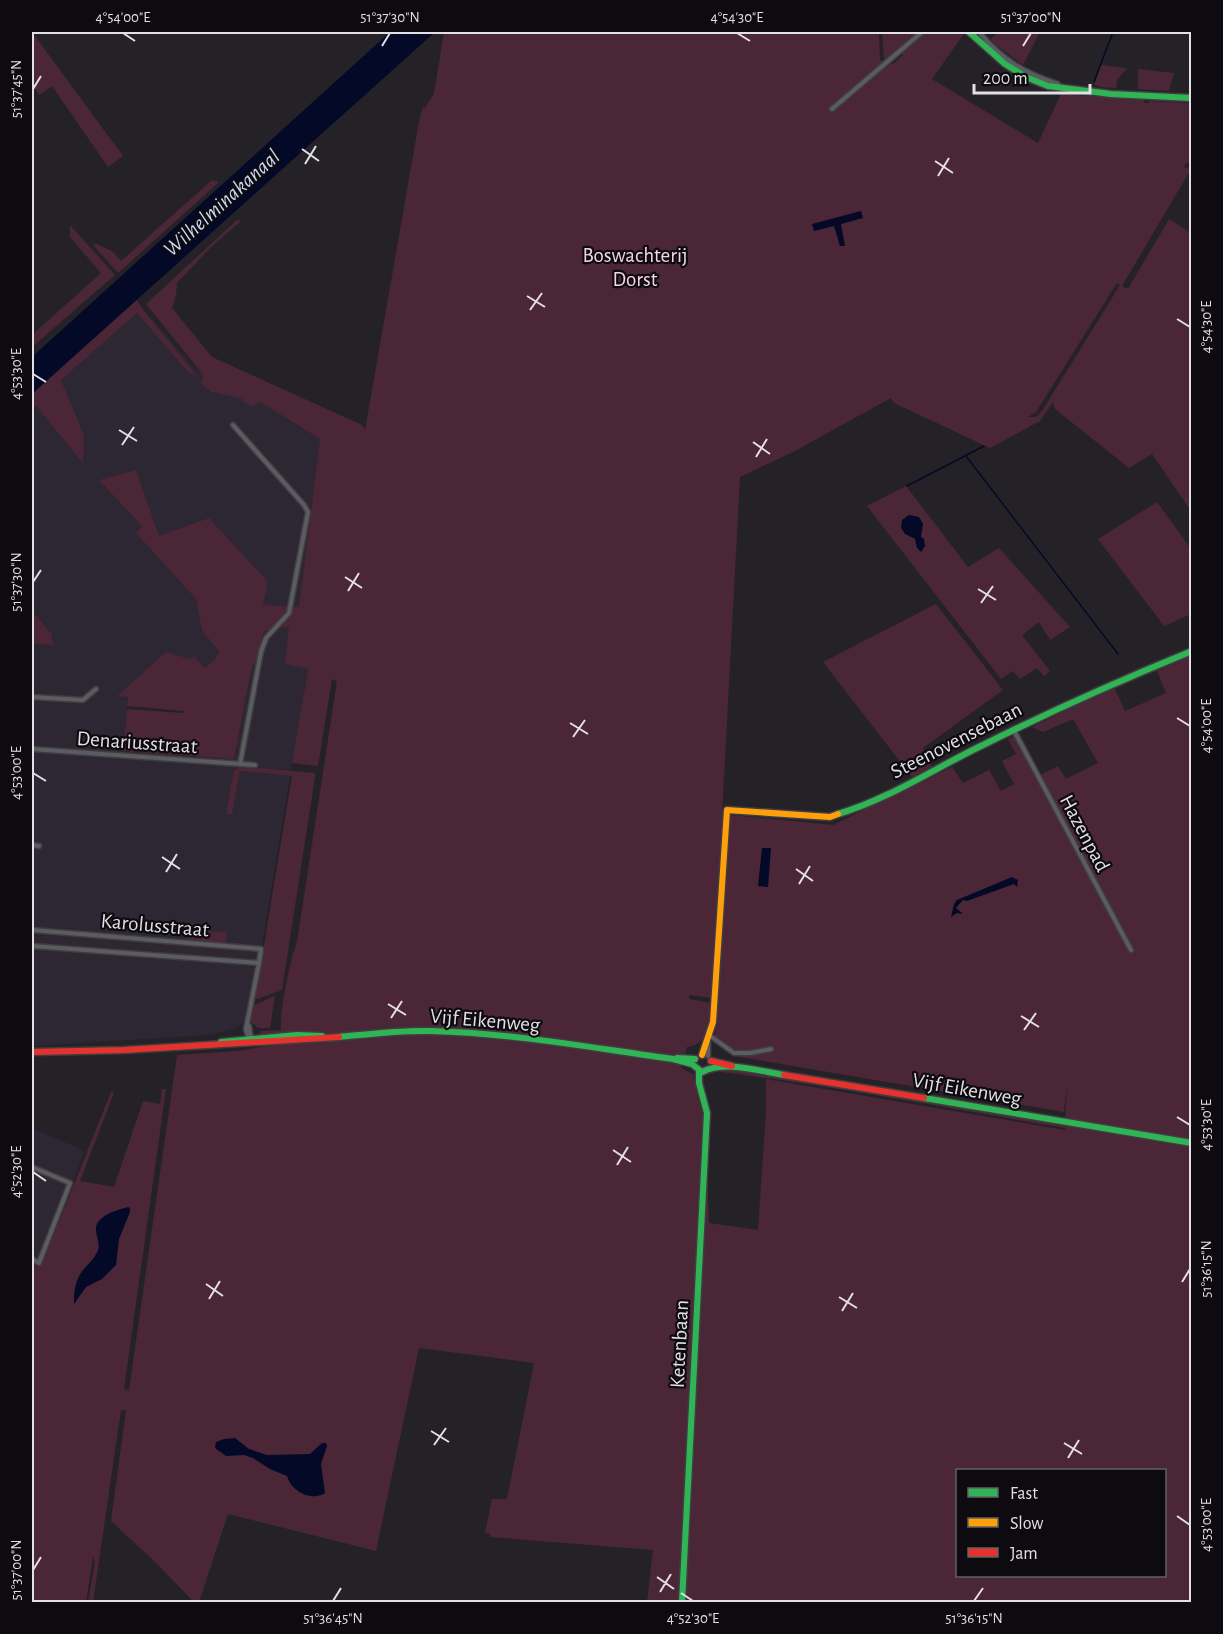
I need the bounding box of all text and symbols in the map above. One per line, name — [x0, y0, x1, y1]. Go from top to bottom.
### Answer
text: 4°54'00"E — [96, 10, 150, 25]
text: 51°37'30"N — [360, 10, 420, 25]
text: 4°54'30"E — [710, 10, 764, 25]
text: 51°37'00"N — [1000, 10, 1062, 25]
scale bar — [974, 57, 1090, 95]
text: 51°37'45"N — [9, 60, 24, 118]
text: 200 m — [983, 70, 1028, 88]
water label: Wilhelminakanaal — [159, 145, 284, 260]
park label: Boswachterij Dorst — [582, 245, 688, 290]
text: 4°54'30"E — [1199, 300, 1214, 354]
text: 4°53'30"E — [9, 348, 24, 400]
text: 51°37'30"N — [9, 552, 24, 612]
street label: Steenovensebaan — [887, 698, 1025, 782]
text: 4°54'00"E — [1199, 699, 1214, 753]
street label: Denariusstraat — [76, 728, 198, 757]
text: 4°53'00"E — [9, 746, 24, 800]
street label: Hazenpad — [1056, 791, 1114, 875]
street label: Karolusstraat — [100, 910, 210, 941]
street label: Vijf Eikenweg — [429, 1005, 542, 1036]
street label: Vijf Eikenweg — [911, 1070, 1024, 1110]
text: 4°53'30"E — [1199, 1099, 1214, 1151]
text: 4°52'30"E — [9, 1146, 24, 1198]
text: 51°36'15"N — [1199, 1240, 1214, 1298]
street label: Ketenbaan — [667, 1299, 692, 1389]
legend — [956, 1469, 1166, 1577]
text: Fast — [1010, 1485, 1038, 1503]
text: 4°53'00"E — [1199, 1498, 1214, 1552]
text: Slow — [1010, 1515, 1043, 1533]
text: 51°37'00"N — [9, 1539, 24, 1601]
text: Jam — [1010, 1545, 1038, 1563]
text: 51°36'45"N — [303, 1611, 363, 1626]
text: 4°52'30"E — [667, 1611, 719, 1626]
text: 51°36'15"N — [945, 1611, 1003, 1626]

